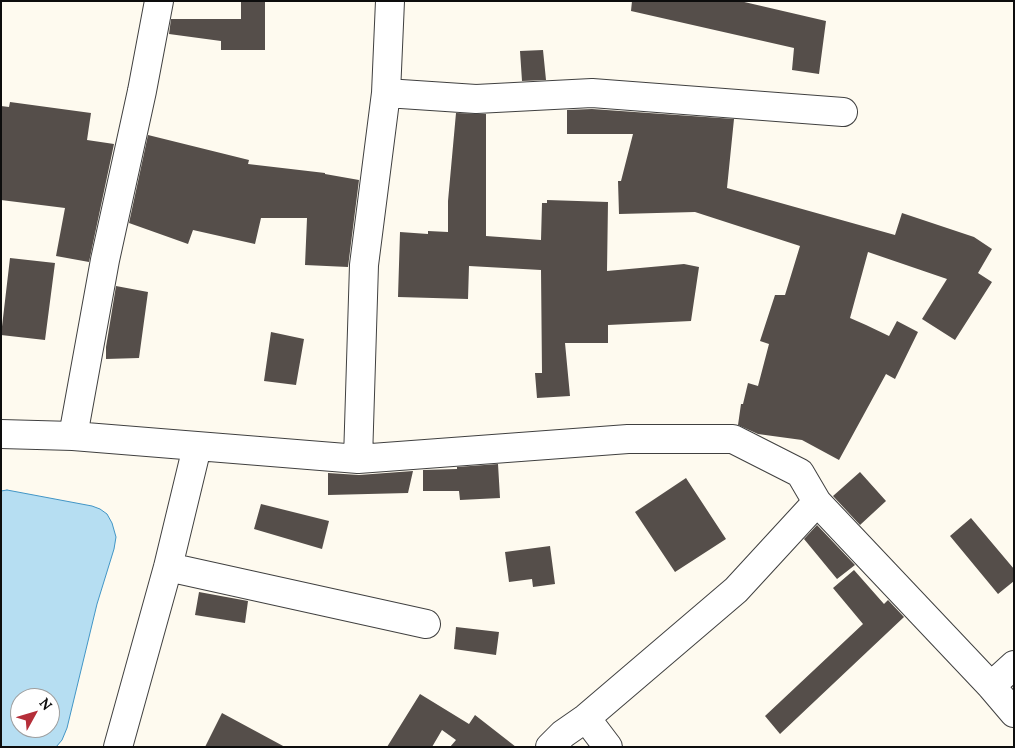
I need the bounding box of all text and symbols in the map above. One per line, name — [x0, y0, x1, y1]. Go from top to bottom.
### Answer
north arrow — [10, 688, 60, 738]
text: N — [35, 694, 56, 714]

